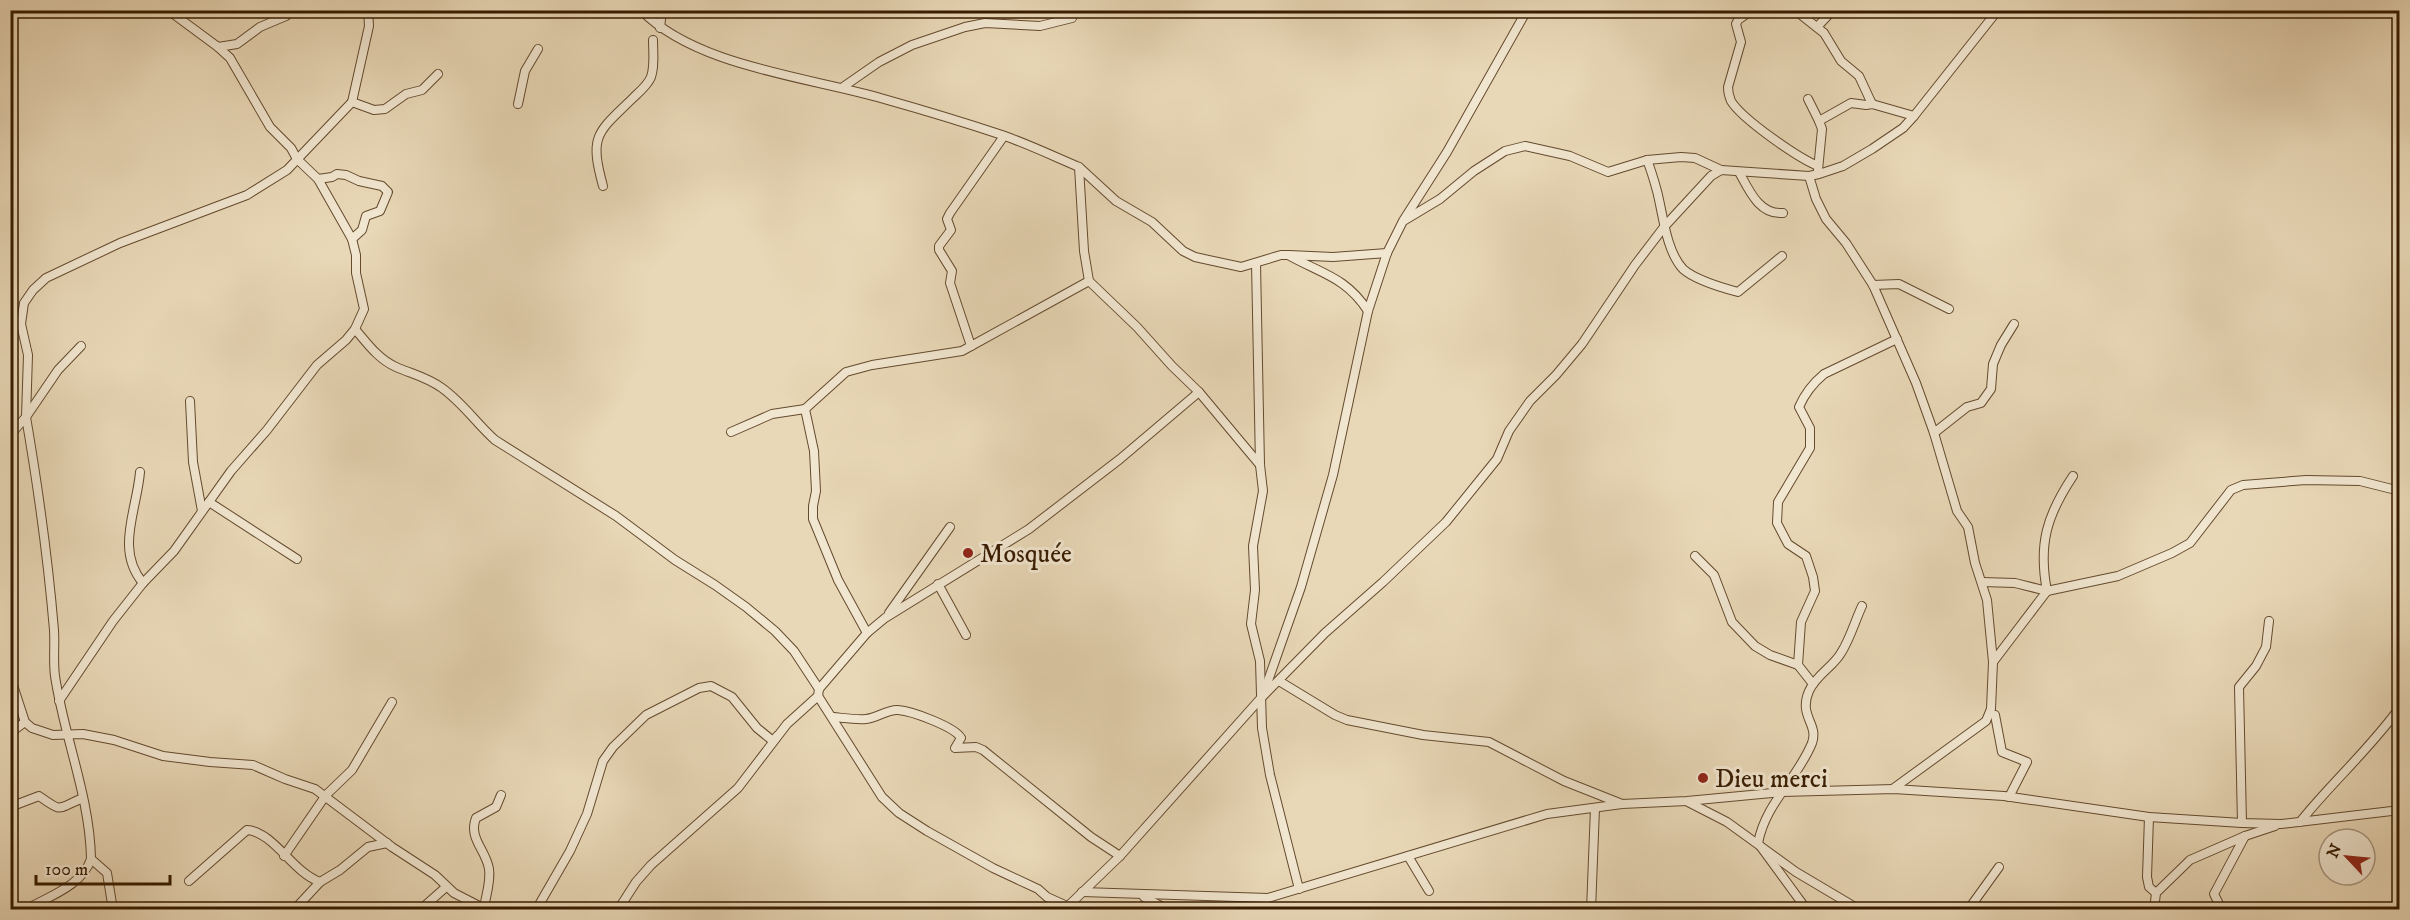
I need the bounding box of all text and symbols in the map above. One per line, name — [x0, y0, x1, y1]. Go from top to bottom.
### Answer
place label: Mosquée — [980, 538, 1072, 571]
marker: Mosquée — [961, 546, 975, 560]
place label: Dieu merci — [1715, 763, 1828, 796]
marker: Dieu merci — [1696, 771, 1710, 785]
north arrow — [2317, 827, 2377, 887]
text: N — [2323, 841, 2346, 861]
scale bar — [36, 848, 170, 886]
text: 100 m — [45, 859, 88, 881]

